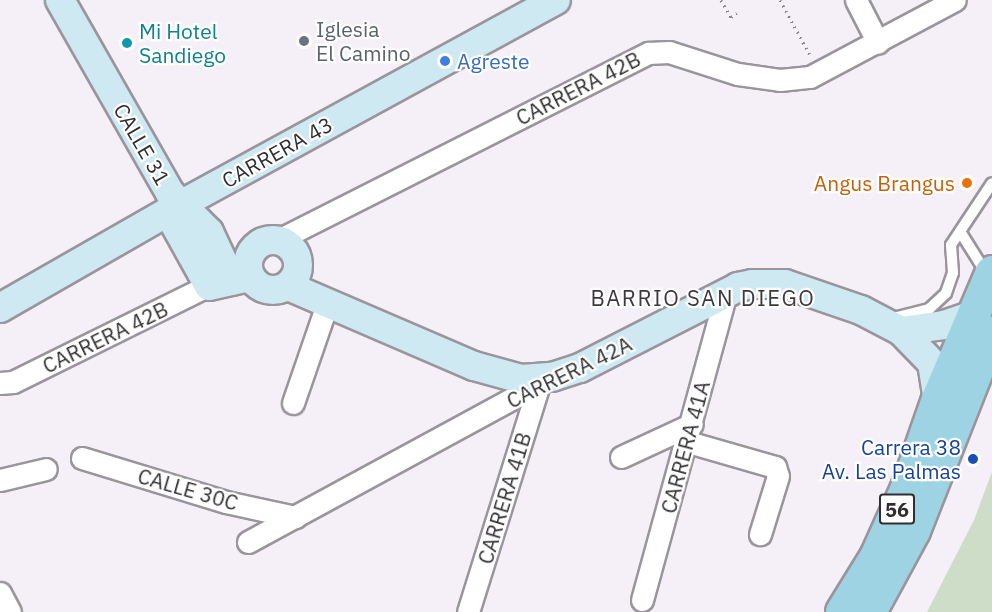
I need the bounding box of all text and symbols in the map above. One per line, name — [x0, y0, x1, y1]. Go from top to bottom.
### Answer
place label: Iglesia El Camino — [316, 16, 410, 66]
place label: Mi Hotel Sandiego — [139, 18, 226, 68]
marker: Iglesia El Camino — [297, 34, 311, 48]
marker: Mi Hotel Sandiego — [120, 36, 134, 50]
street label: CARRERA 42B — [512, 46, 644, 130]
place label: Agreste — [457, 48, 530, 74]
marker: Agreste — [438, 54, 452, 68]
street label: CALLE 31 — [109, 99, 175, 189]
street label: CARRERA 43 — [217, 111, 337, 193]
place label: Angus Brangus — [814, 170, 955, 196]
marker: Angus Brangus — [960, 176, 974, 190]
district label: BARRIO SAN DIEGO — [591, 285, 815, 311]
street label: CARRERA 42B — [38, 296, 172, 378]
street label: CARRERA 42A — [502, 331, 636, 413]
street label: CARRERA 41A — [655, 378, 715, 516]
street label: CARRERA 41B — [472, 429, 536, 567]
place label: Carrera 38 Av. Las Palmas — [822, 434, 961, 484]
marker: Carrera 38 Av. Las Palmas — [966, 452, 980, 466]
street label: CALLE 30C — [135, 463, 241, 515]
road number: 56 — [879, 492, 915, 526]

